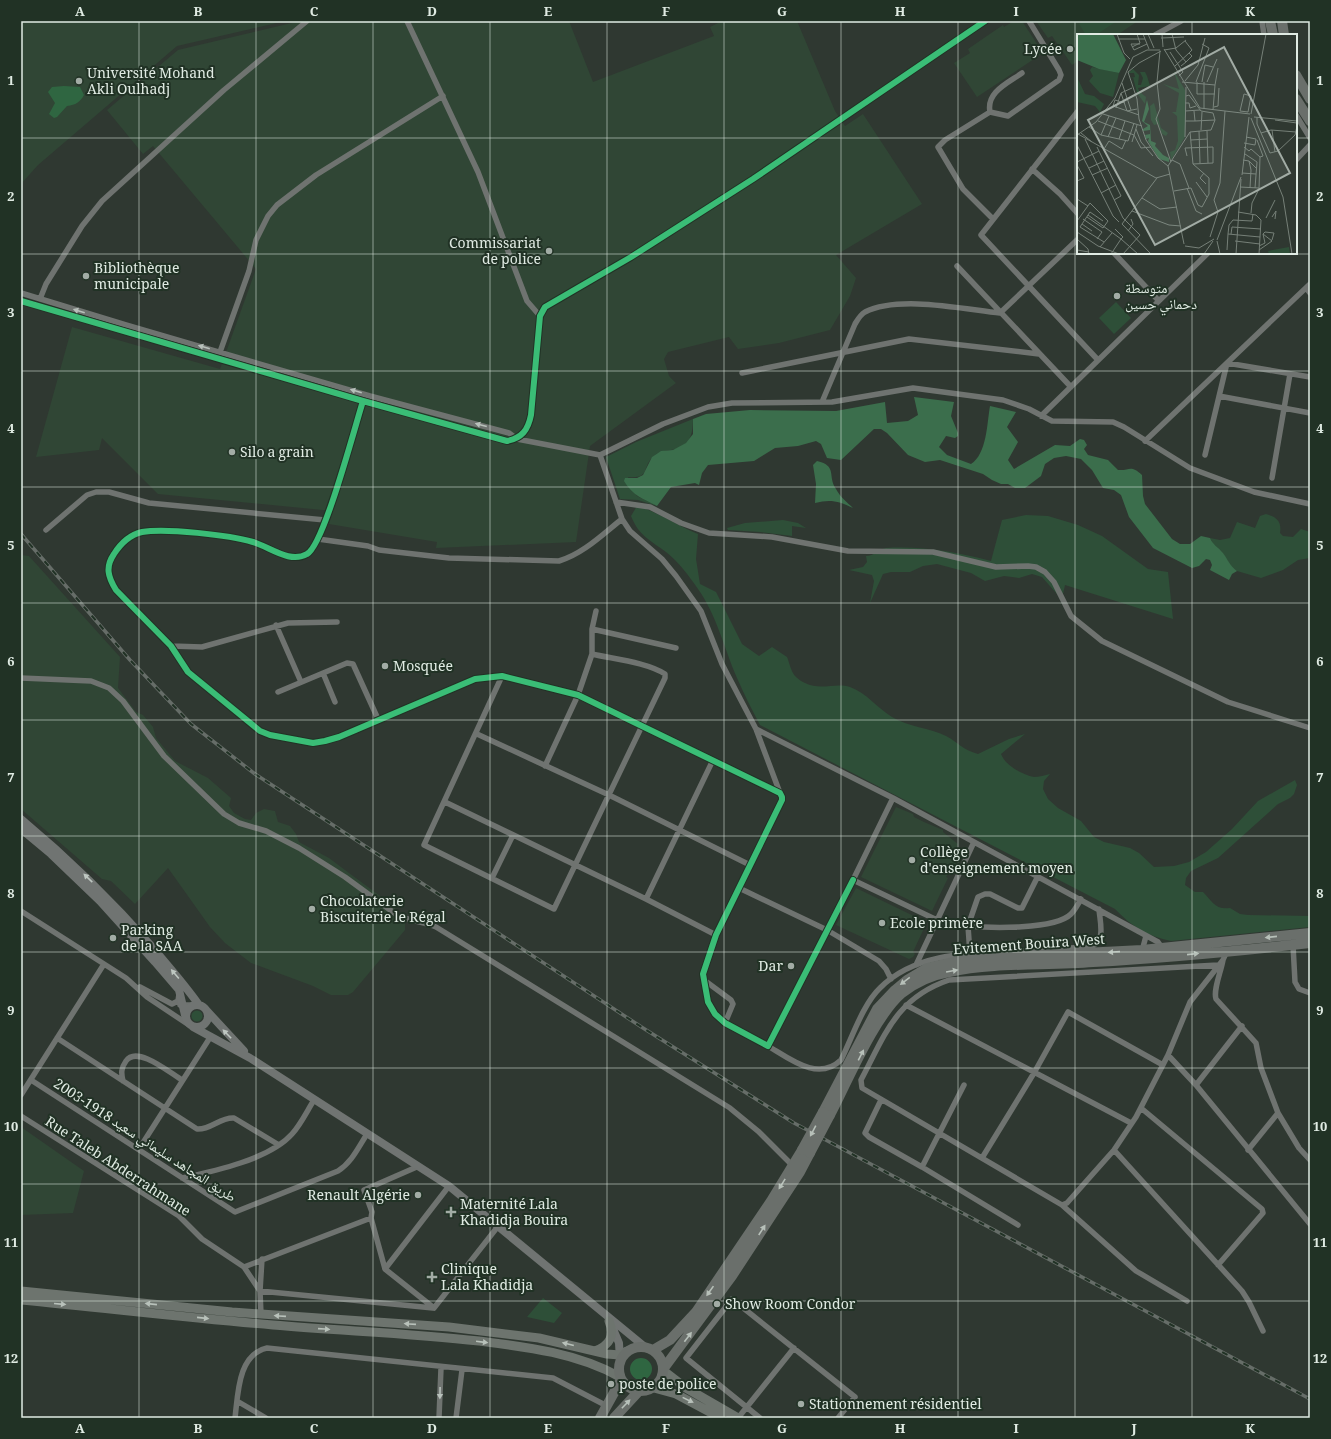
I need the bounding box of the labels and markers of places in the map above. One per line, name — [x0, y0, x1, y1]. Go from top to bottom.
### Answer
place label: Lycée — [1024, 39, 1062, 63]
marker: Lycée — [1065, 44, 1075, 54]
place label: Université Mohand Akli Oulhadj — [87, 63, 215, 103]
marker: Université Mohand Akli Oulhadj — [74, 76, 84, 86]
place label: Commissariat de police — [449, 233, 541, 273]
marker: Commissariat de police — [544, 246, 554, 256]
place label: Bibliothèque municipale — [94, 258, 179, 298]
marker: Bibliothèque municipale — [81, 271, 91, 281]
place label: متوسطة دحماني حسين — [1125, 278, 1197, 318]
marker: متوسطة دحماني حسين — [1112, 291, 1122, 301]
place label: Silo a grain — [240, 442, 314, 466]
marker: Silo a grain — [227, 447, 237, 457]
place label: Mosquée — [393, 656, 453, 680]
marker: Mosquée — [380, 661, 390, 671]
place label: Collège d'enseignement moyen — [920, 842, 1073, 882]
marker: Collège d'enseignement moyen — [907, 855, 917, 865]
place label: Chocolaterie Biscuiterie le Régal — [320, 891, 446, 931]
marker: Chocolaterie Biscuiterie le Régal — [307, 904, 317, 914]
place label: Ecole primère — [890, 913, 983, 937]
marker: Ecole primère — [877, 918, 887, 928]
place label: Parking de la SAA — [121, 920, 183, 960]
marker: Parking de la SAA — [108, 933, 118, 943]
place label: Dar — [758, 956, 783, 980]
marker: Dar — [786, 961, 796, 971]
place label: Renault Algérie — [307, 1185, 410, 1209]
marker: Renault Algérie — [413, 1190, 423, 1200]
place label: Maternité Lala Khadidja Bouira — [460, 1194, 568, 1234]
marker: Maternité Lala Khadidja Bouira — [445, 1206, 457, 1218]
place label: Clinique Lala Khadidja — [441, 1259, 533, 1299]
marker: Clinique Lala Khadidja — [426, 1271, 438, 1283]
place label: Show Room Condor — [725, 1294, 856, 1318]
marker: Show Room Condor — [712, 1299, 722, 1309]
place label: poste de police — [619, 1374, 717, 1398]
marker: poste de police — [606, 1379, 616, 1389]
place label: Stationnement résidentiel — [809, 1394, 982, 1418]
marker: Stationnement résidentiel — [796, 1399, 806, 1409]

